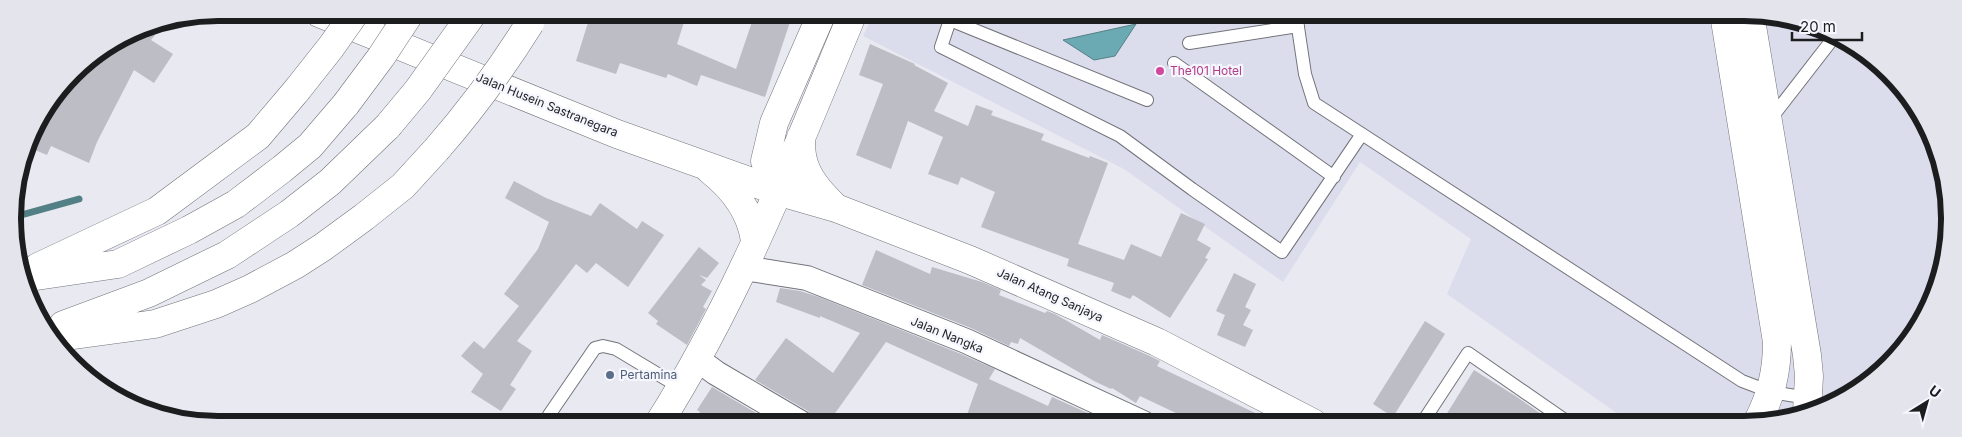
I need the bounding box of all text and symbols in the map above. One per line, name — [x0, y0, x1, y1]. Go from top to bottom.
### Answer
scale bar — [1792, 10, 1862, 42]
text: 20 m — [1800, 17, 1836, 36]
place label: The101 Hotel — [1170, 63, 1242, 78]
marker: The101 Hotel — [1154, 65, 1166, 77]
street label: Jalan Husein Sastranegara — [474, 69, 620, 140]
street label: Jalan Atang Sanjaya — [995, 264, 1106, 325]
street label: Jalan Nangka — [909, 313, 986, 356]
place label: Pertamina — [620, 367, 677, 382]
marker: Pertamina — [604, 369, 616, 381]
north arrow — [1902, 377, 1952, 427]
text: U — [1926, 381, 1944, 401]

